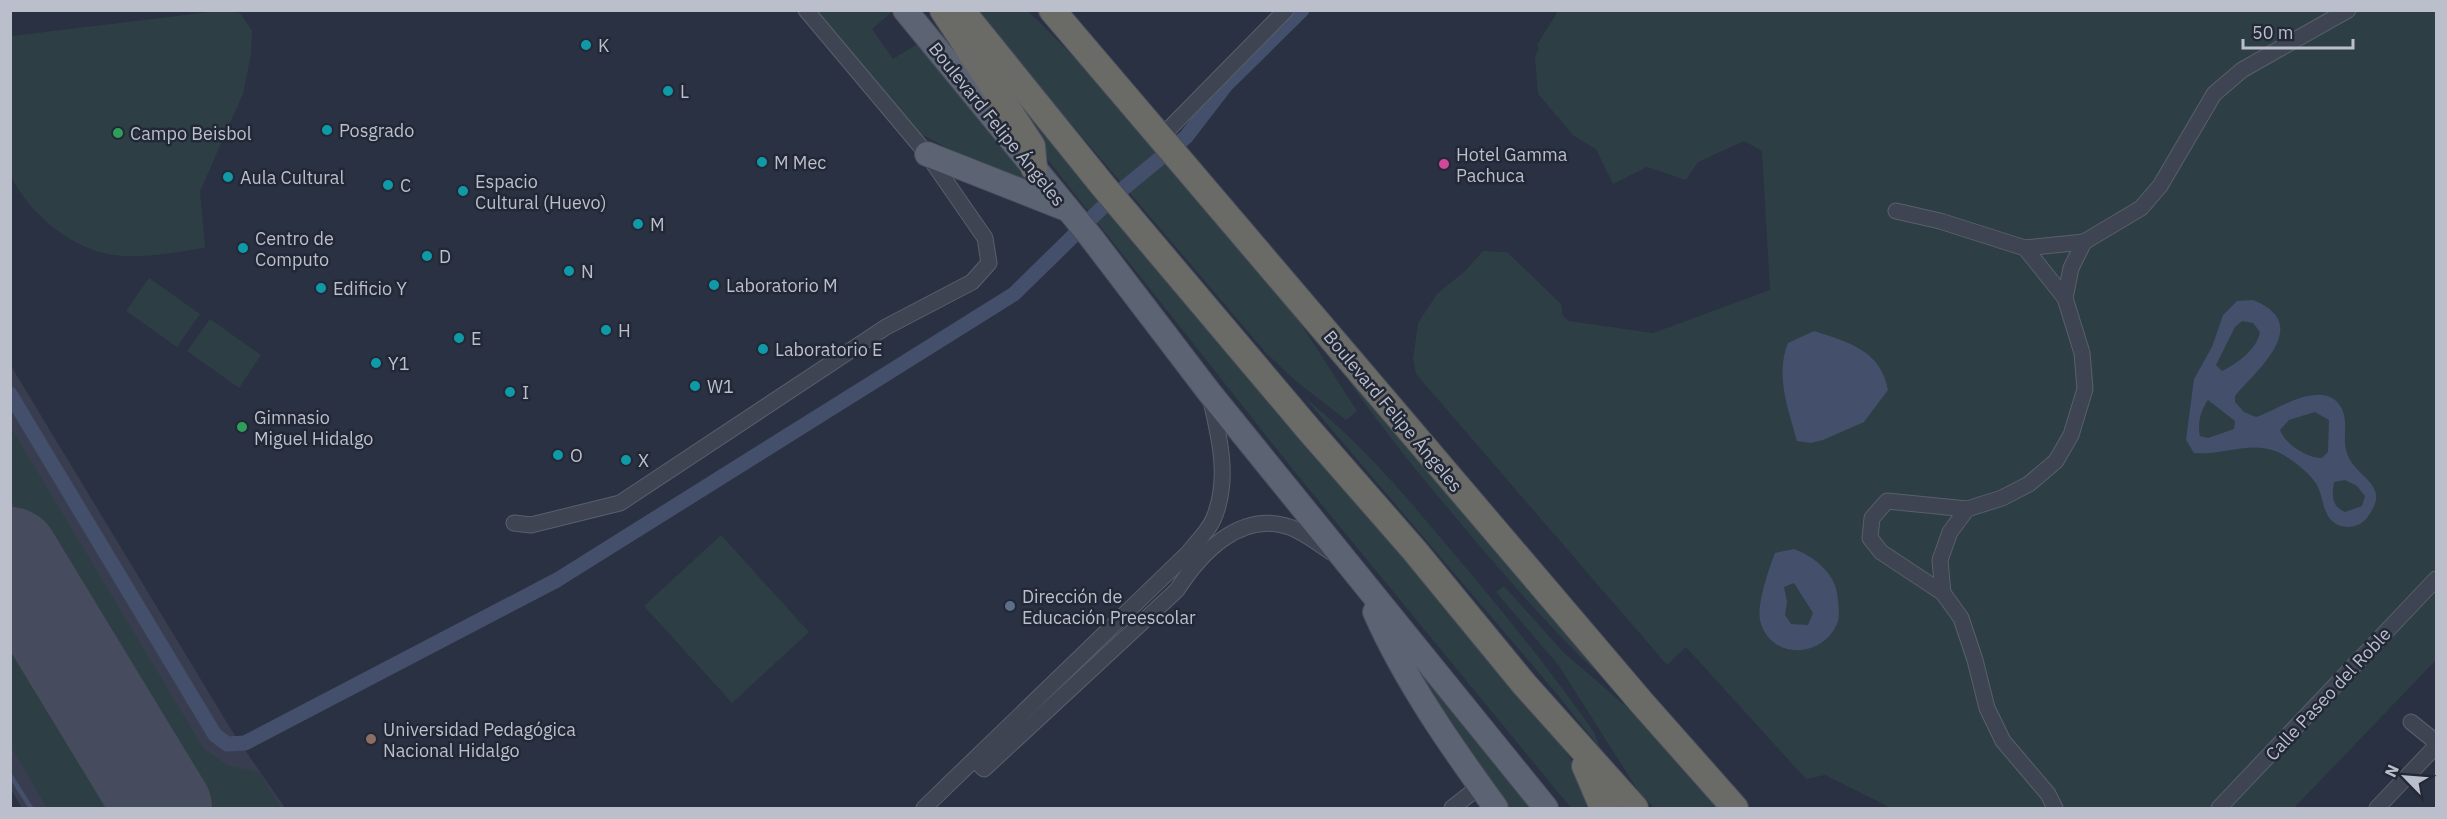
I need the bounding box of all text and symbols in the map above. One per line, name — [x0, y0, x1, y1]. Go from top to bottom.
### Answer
scale bar — [2243, 12, 2352, 50]
text: 50 m — [2252, 21, 2294, 44]
place label: K — [598, 34, 610, 57]
street label: Boulevard Felipe Ángeles — [924, 37, 1070, 211]
marker: K — [579, 38, 593, 52]
place label: L — [680, 80, 689, 103]
marker: L — [661, 84, 675, 98]
place label: Posgrado — [339, 119, 414, 142]
place label: Campo Beisbol — [130, 122, 252, 145]
marker: Posgrado — [320, 123, 334, 137]
marker: Campo Beisbol — [111, 126, 125, 140]
place label: Hotel Gamma Pachuca — [1456, 143, 1568, 187]
place label: M Mec — [774, 151, 826, 174]
marker: M Mec — [755, 155, 769, 169]
marker: Hotel Gamma Pachuca — [1437, 157, 1451, 171]
place label: Aula Cultural — [240, 166, 344, 189]
marker: Aula Cultural — [221, 170, 235, 184]
place label: Espacio Cultural (Huevo) — [475, 170, 607, 214]
place label: C — [400, 174, 411, 197]
marker: C — [381, 178, 395, 192]
marker: Espacio Cultural (Huevo) — [456, 184, 470, 198]
place label: M — [650, 213, 665, 236]
marker: M — [631, 217, 645, 231]
place label: Centro de Computo — [255, 227, 334, 271]
marker: Centro de Computo — [236, 241, 250, 255]
place label: D — [439, 245, 451, 268]
marker: D — [420, 249, 434, 263]
place label: N — [581, 260, 594, 283]
marker: N — [562, 264, 576, 278]
place label: Laboratorio M — [726, 274, 838, 297]
place label: Edificio Y — [333, 277, 407, 300]
marker: Laboratorio M — [707, 278, 721, 292]
marker: Edificio Y — [314, 281, 328, 295]
place label: H — [618, 319, 631, 342]
marker: H — [599, 323, 613, 337]
street label: Boulevard Felipe Ángeles — [1319, 325, 1467, 497]
place label: E — [471, 327, 482, 350]
marker: E — [452, 331, 466, 345]
place label: Laboratorio E — [775, 338, 883, 361]
marker: Laboratorio E — [756, 342, 770, 356]
place label: Y1 — [388, 352, 409, 375]
marker: Y1 — [369, 356, 383, 370]
place label: W1 — [707, 375, 734, 398]
marker: W1 — [688, 379, 702, 393]
place label: I — [522, 381, 529, 404]
marker: I — [503, 385, 517, 399]
place label: Gimnasio Miguel Hidalgo — [254, 406, 373, 450]
marker: Gimnasio Miguel Hidalgo — [235, 420, 249, 434]
place label: O — [570, 444, 583, 467]
marker: O — [551, 448, 565, 462]
place label: X — [638, 449, 649, 472]
marker: X — [619, 453, 633, 467]
place label: Dirección de Educación Preescolar — [1022, 585, 1196, 629]
marker: Dirección de Educación Preescolar — [1003, 599, 1017, 613]
street label: Calle Paseo del Roble — [2260, 622, 2396, 765]
place label: Universidad Pedagógica Nacional Hidalgo — [383, 718, 576, 762]
marker: Universidad Pedagógica Nacional Hidalgo — [364, 732, 378, 746]
north arrow — [2375, 747, 2435, 807]
text: N — [2380, 761, 2403, 780]

